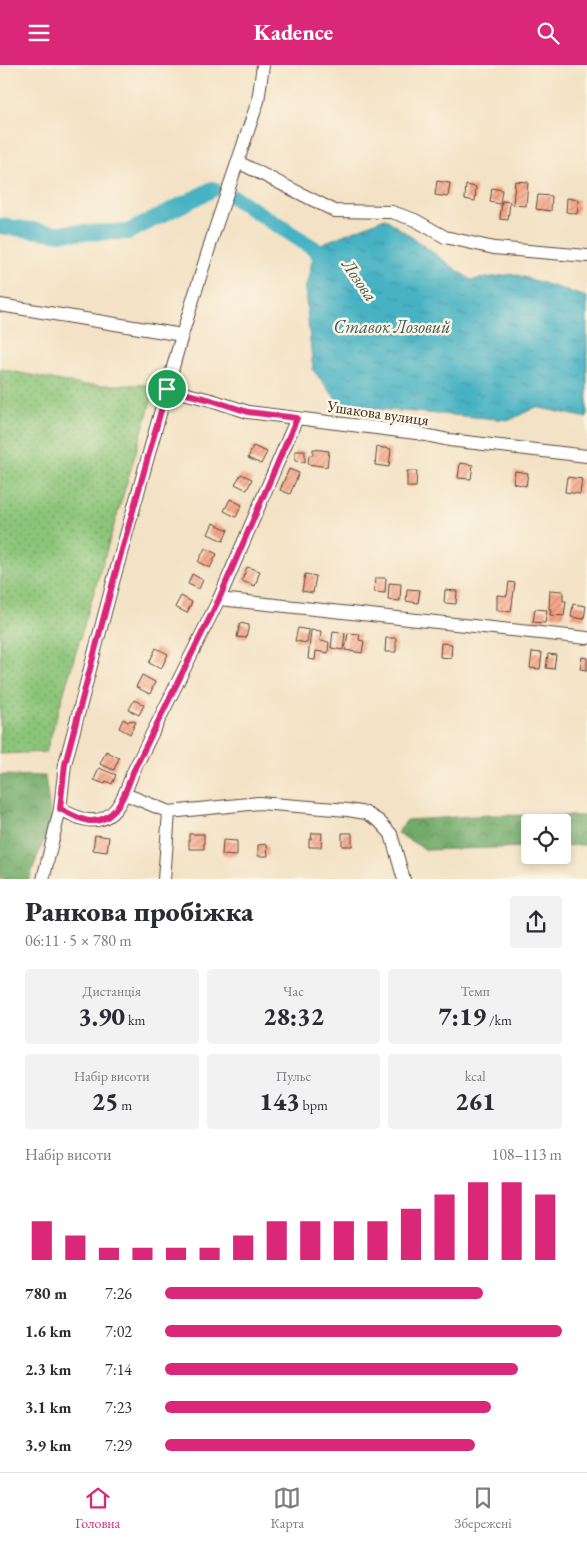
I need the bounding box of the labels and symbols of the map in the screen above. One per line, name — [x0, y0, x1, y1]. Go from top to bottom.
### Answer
water label: Лозова — [337, 253, 383, 306]
water label: Ставок Лозовий — [334, 315, 450, 338]
pin — [146, 368, 188, 410]
street label: Ушакова вулиця — [325, 395, 430, 431]

